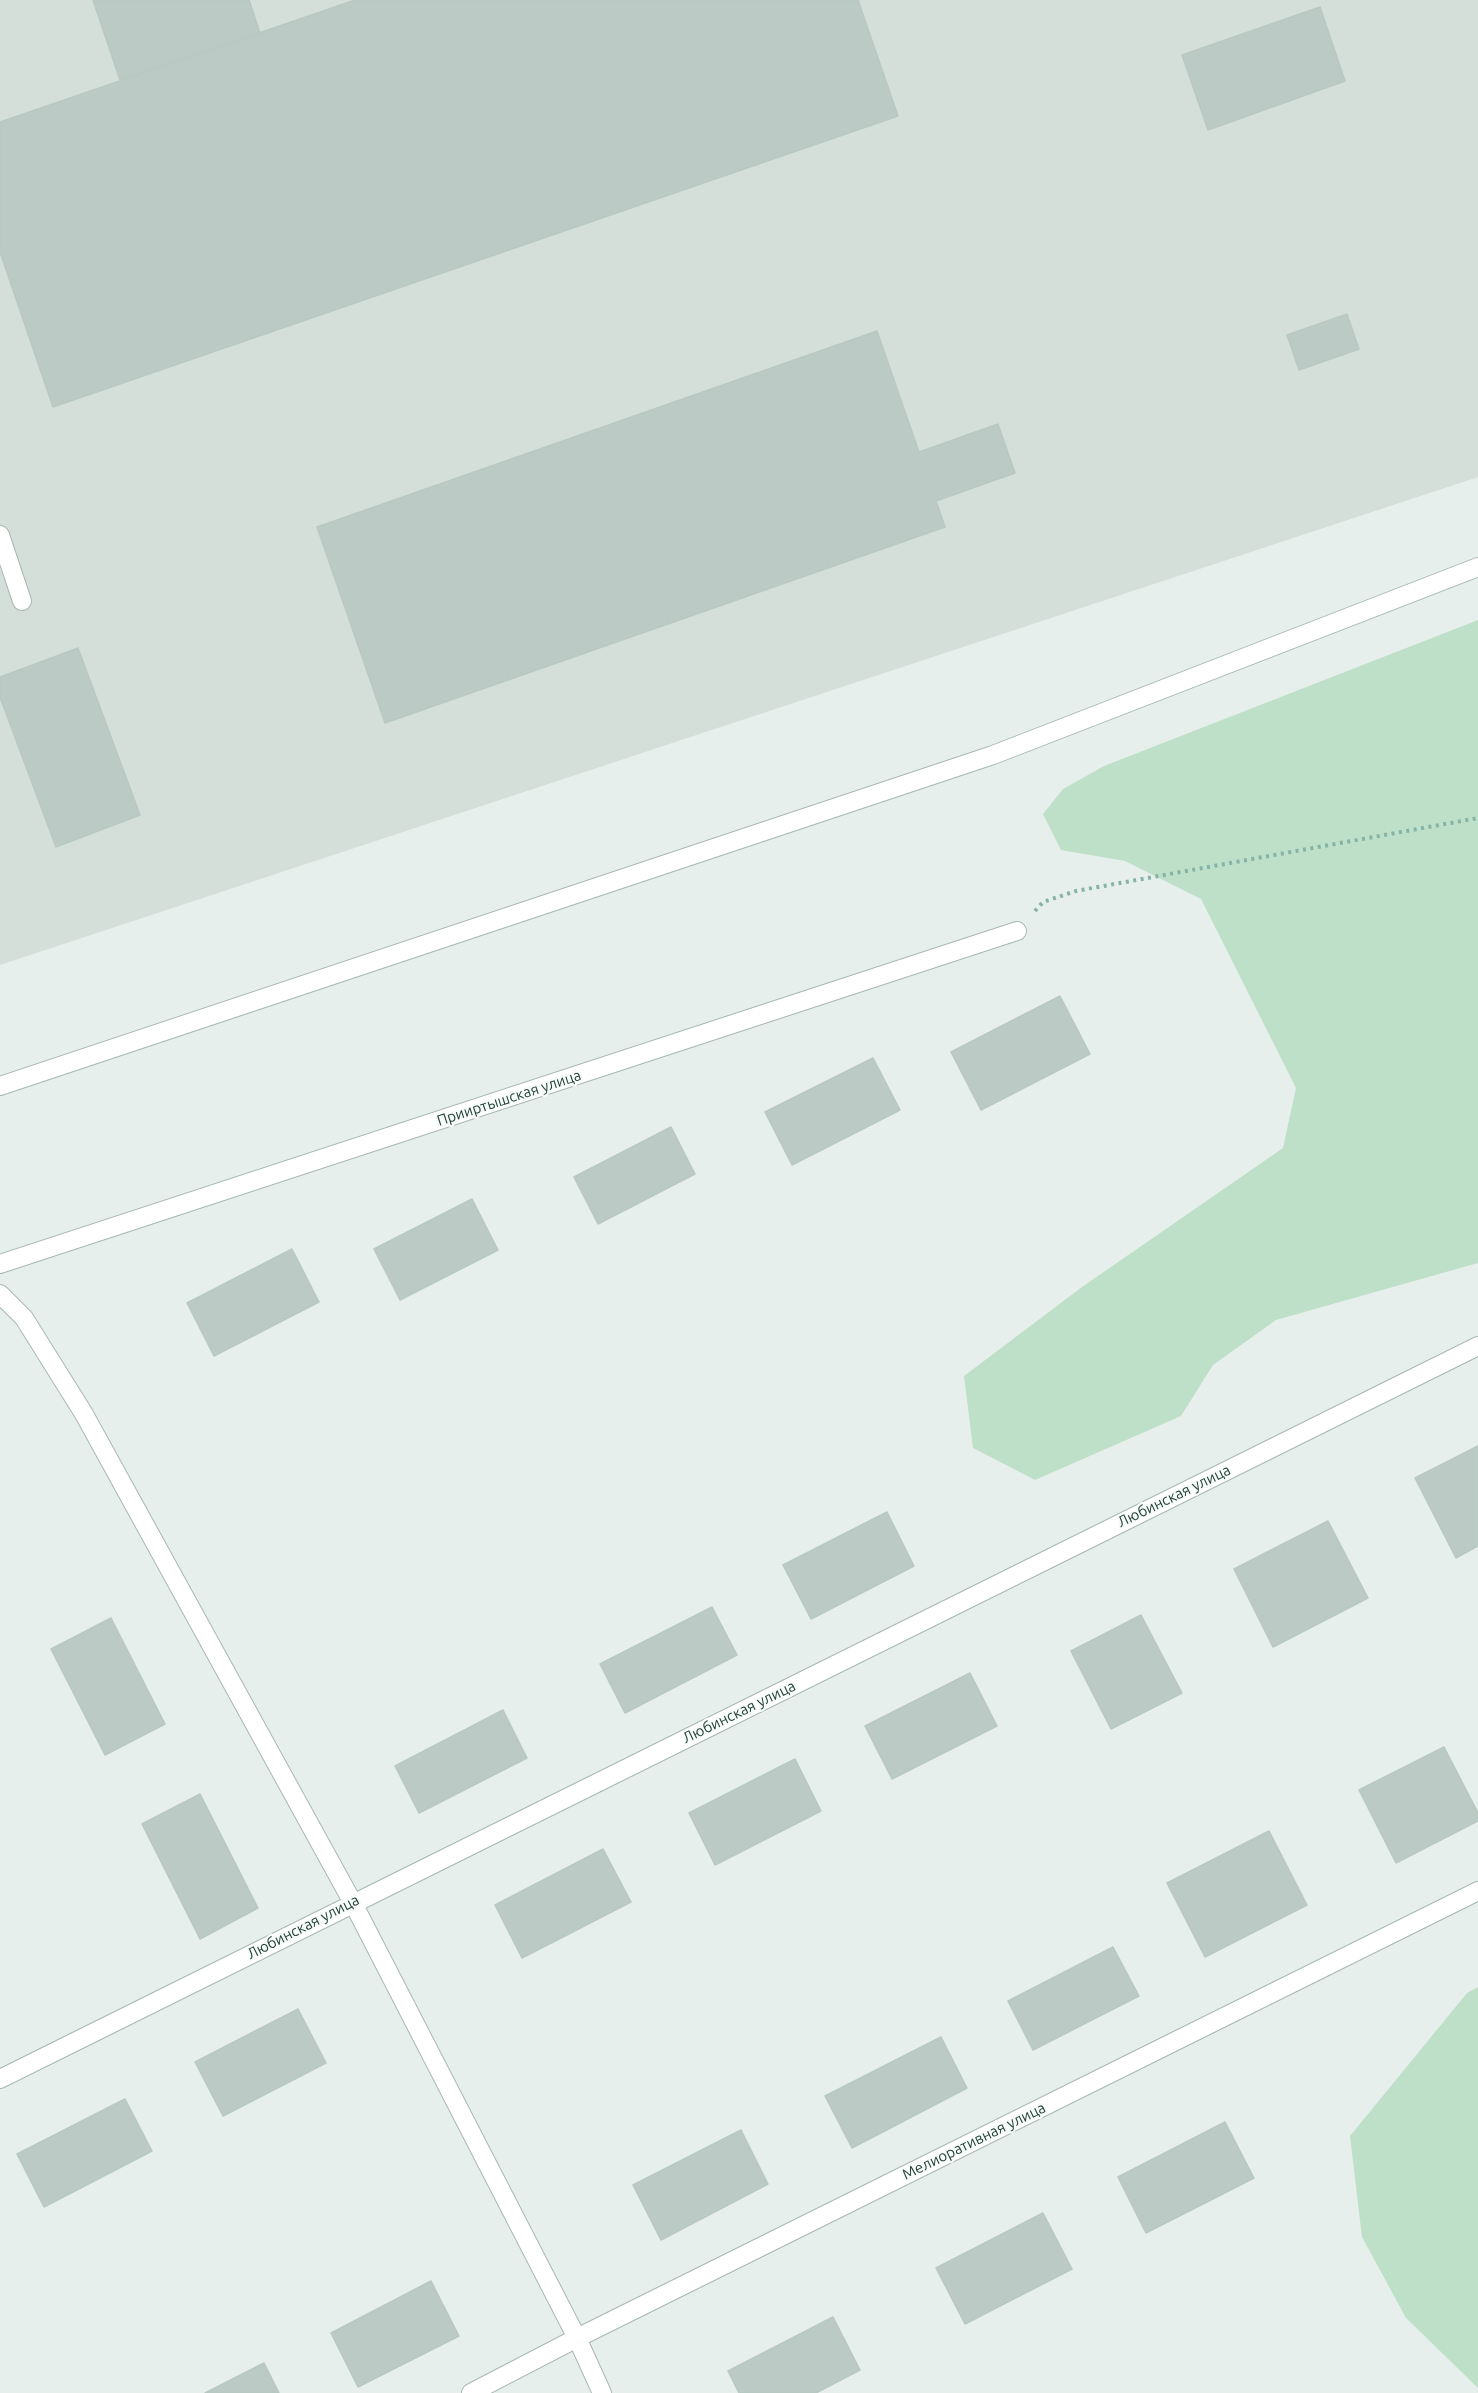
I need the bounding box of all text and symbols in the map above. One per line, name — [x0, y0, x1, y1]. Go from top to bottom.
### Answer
street label: Прииртышская улица — [435, 1066, 583, 1130]
street label: Любинская улица — [1114, 1461, 1234, 1531]
street label: Любинская улица — [679, 1677, 799, 1747]
street label: Любинская улица — [244, 1891, 362, 1963]
street label: Мелиоративная улица — [899, 2098, 1049, 2184]

